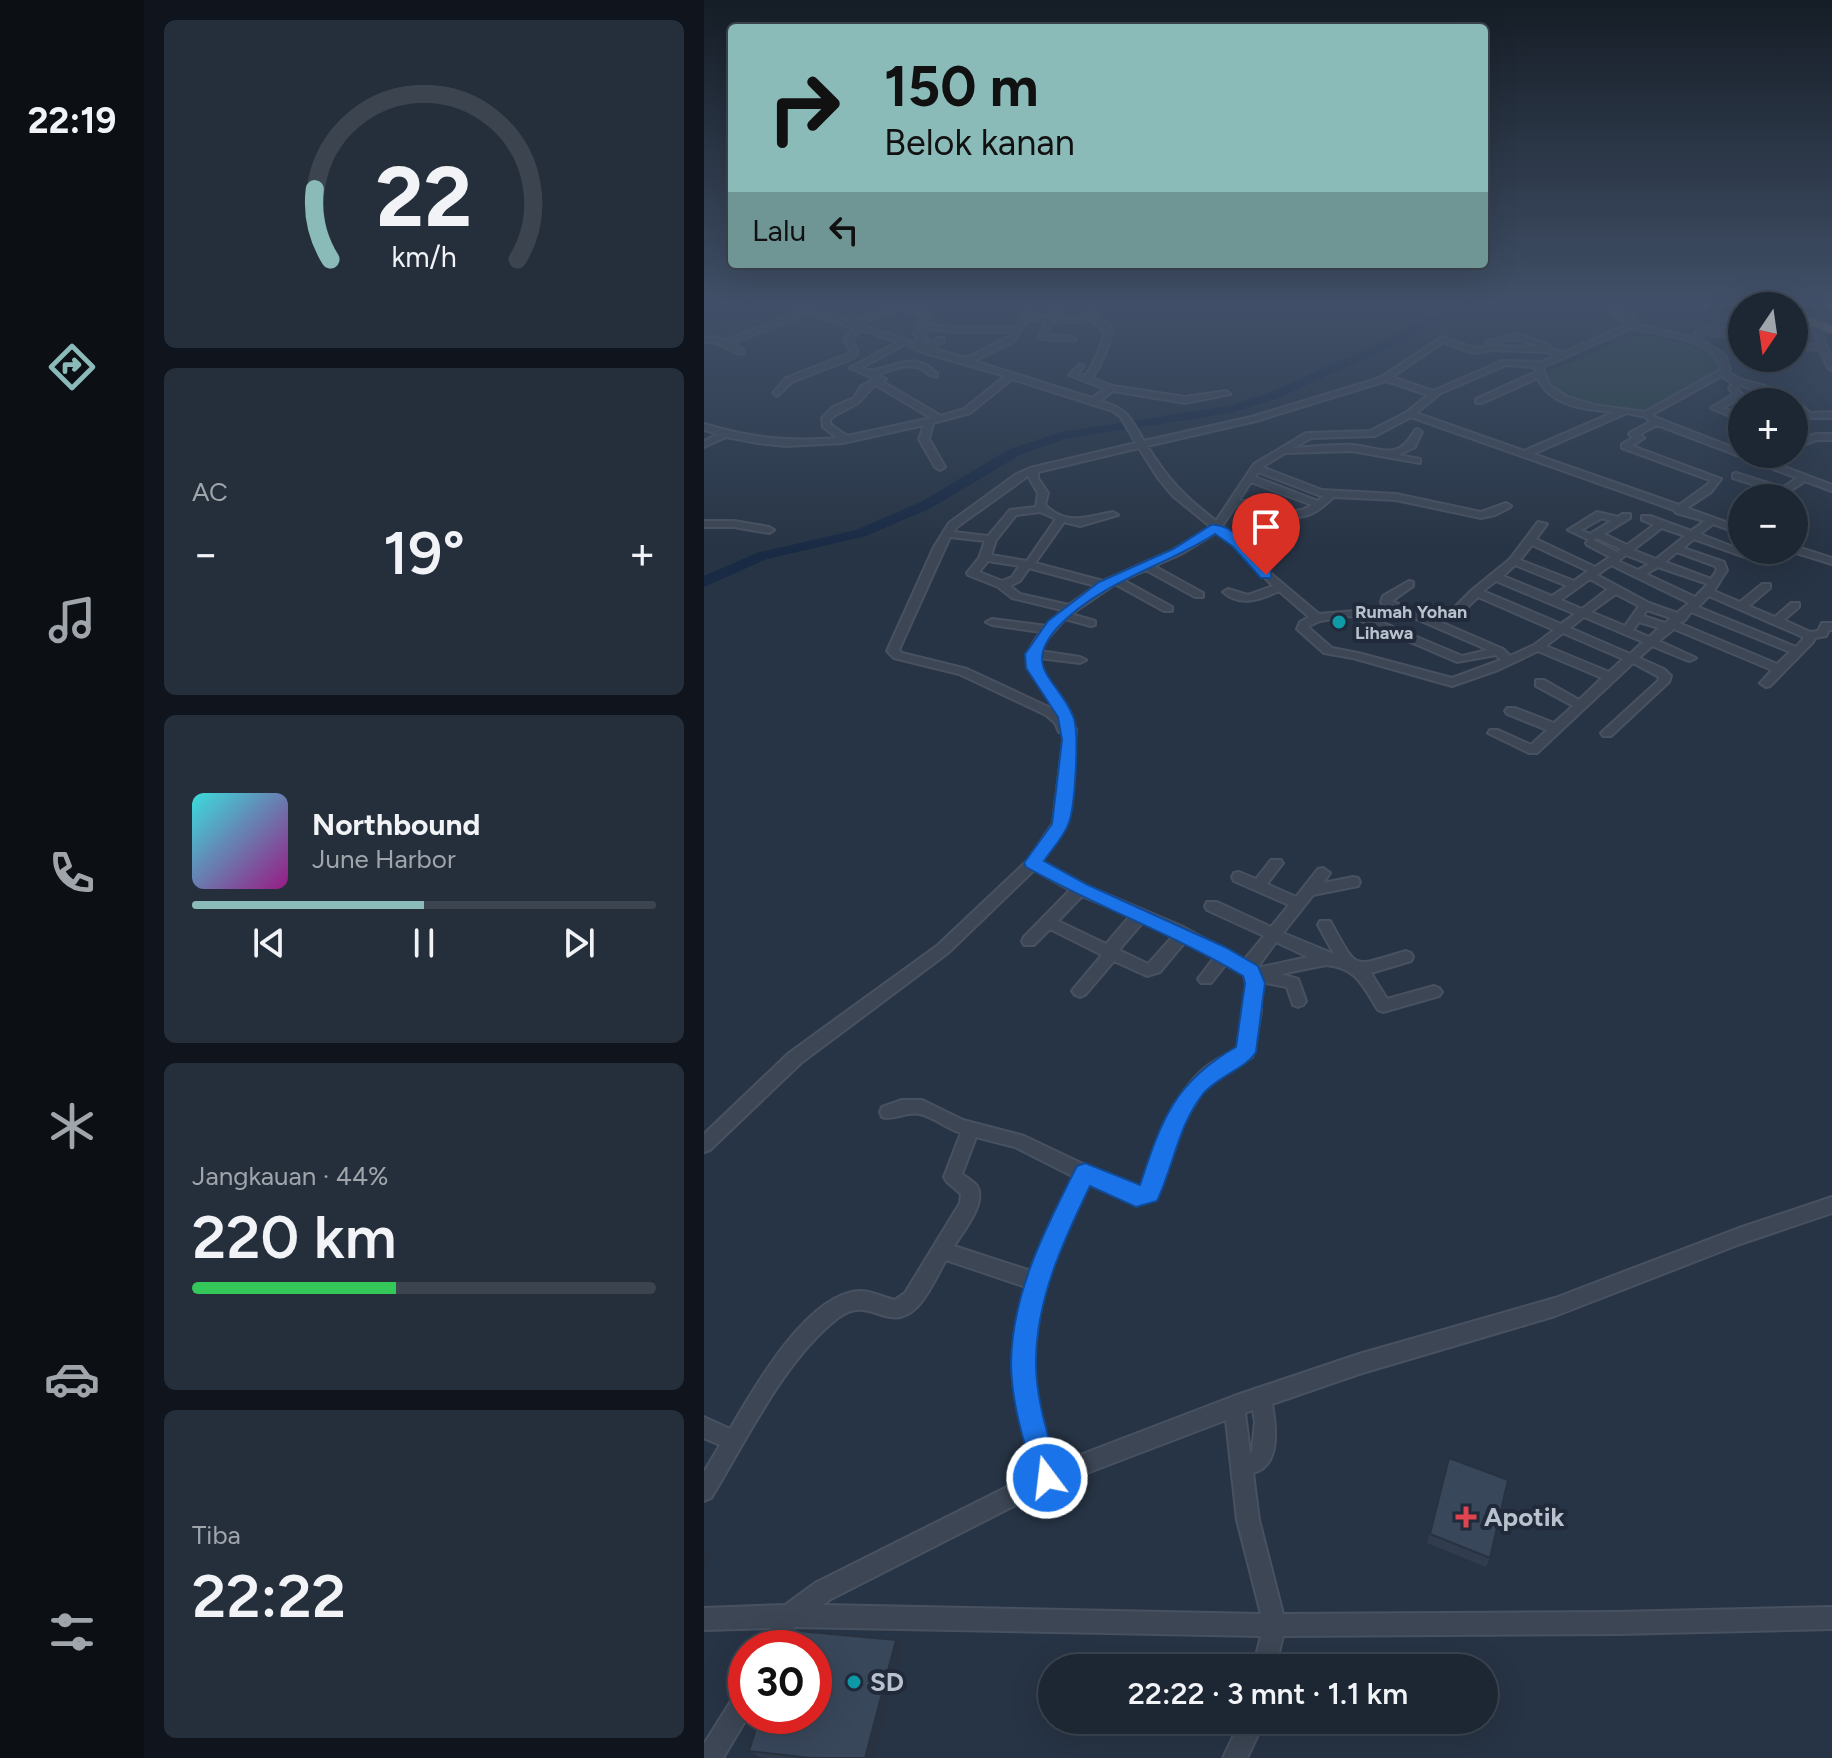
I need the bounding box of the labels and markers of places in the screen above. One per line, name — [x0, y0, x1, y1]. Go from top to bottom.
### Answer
pin — [1232, 493, 1300, 575]
place label: Rumah Yohan Lihawa — [1355, 601, 1467, 644]
marker: Rumah Yohan Lihawa — [1330, 613, 1348, 631]
place label: Apotik — [1484, 1501, 1565, 1533]
marker: Apotik — [1455, 1506, 1477, 1528]
place label: SD — [870, 1666, 904, 1698]
marker: SD — [845, 1673, 863, 1691]

